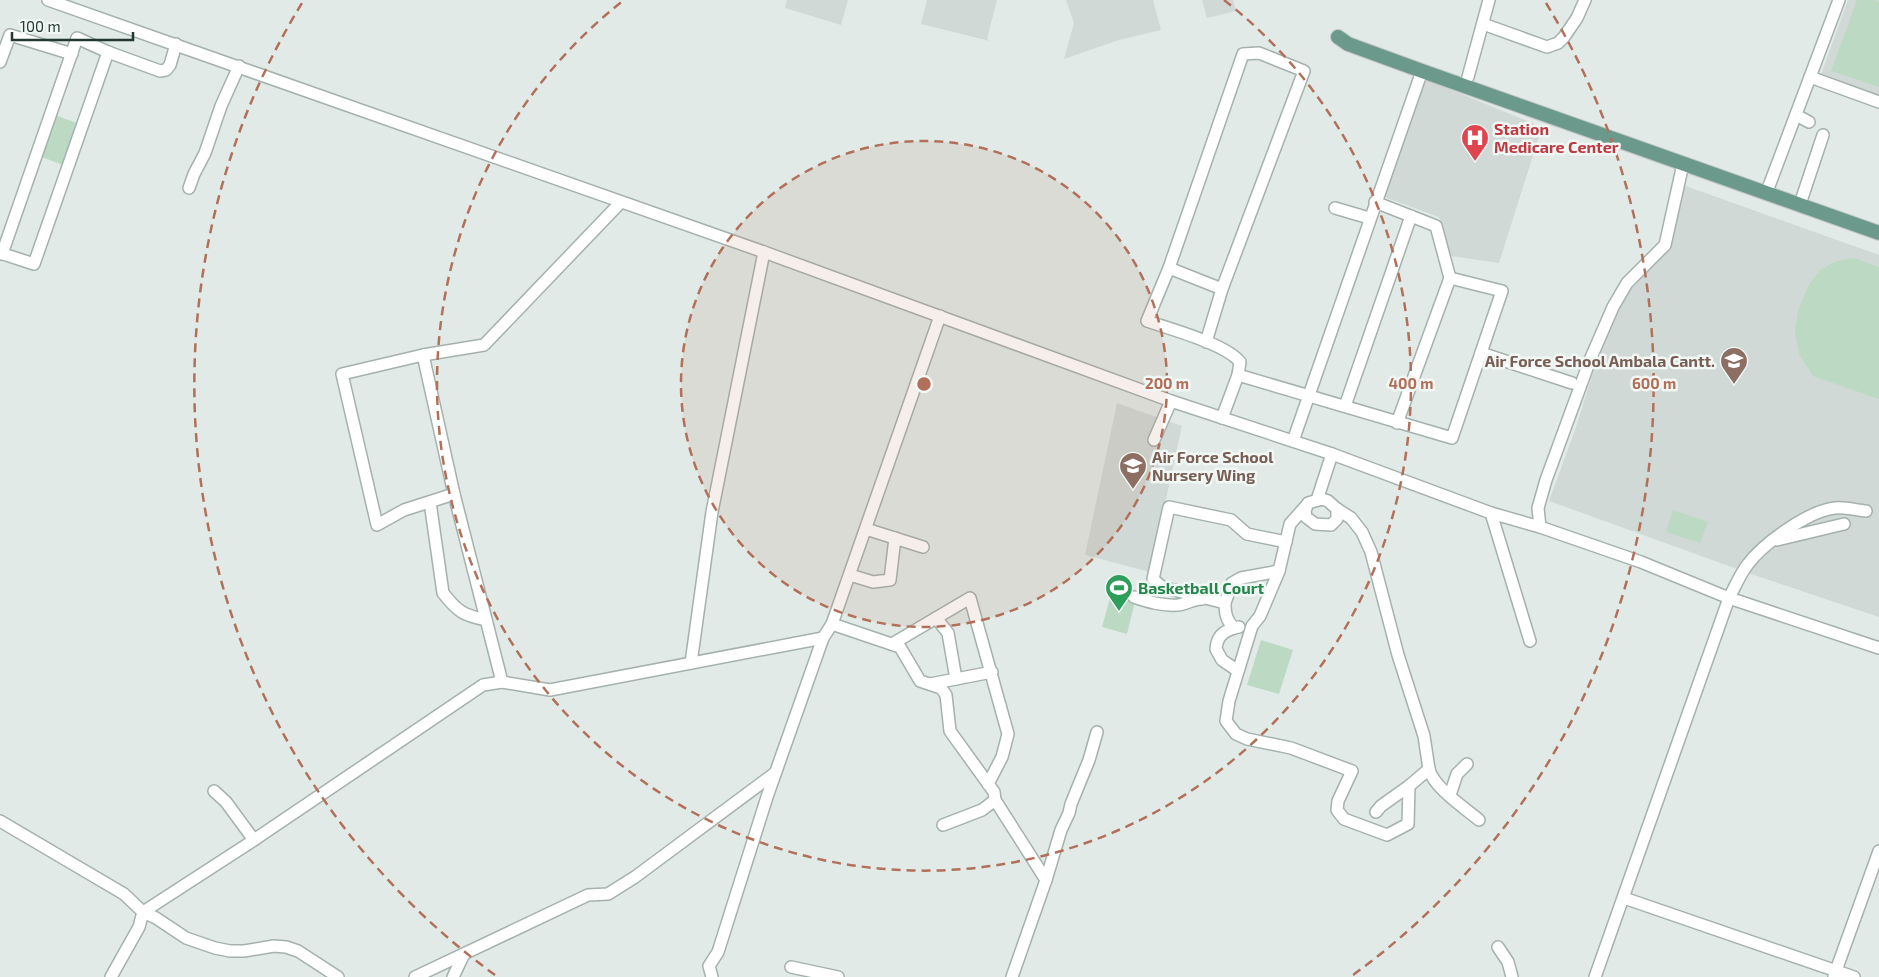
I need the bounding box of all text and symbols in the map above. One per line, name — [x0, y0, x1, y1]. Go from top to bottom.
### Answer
scale bar — [12, 10, 134, 42]
text: 100 m — [20, 17, 61, 35]
place label: Station Medicare Center — [1494, 119, 1619, 156]
hospital icon: Station Medicare Center — [1460, 123, 1490, 162]
school or university icon: Air Force School Ambala Cantt. — [1719, 346, 1749, 385]
place label: Air Force School Ambala Cantt. — [1485, 351, 1715, 370]
text: 200 m — [1145, 374, 1189, 392]
text: 400 m — [1389, 374, 1433, 392]
text: 600 m — [1632, 374, 1676, 392]
centre of rings — [915, 375, 933, 393]
place label: Air Force School Nursery Wing — [1152, 447, 1274, 485]
school or university icon: Air Force School Nursery Wing — [1118, 451, 1148, 490]
sports icon: Basketball Court — [1104, 573, 1134, 612]
place label: Basketball Court — [1138, 578, 1264, 597]

